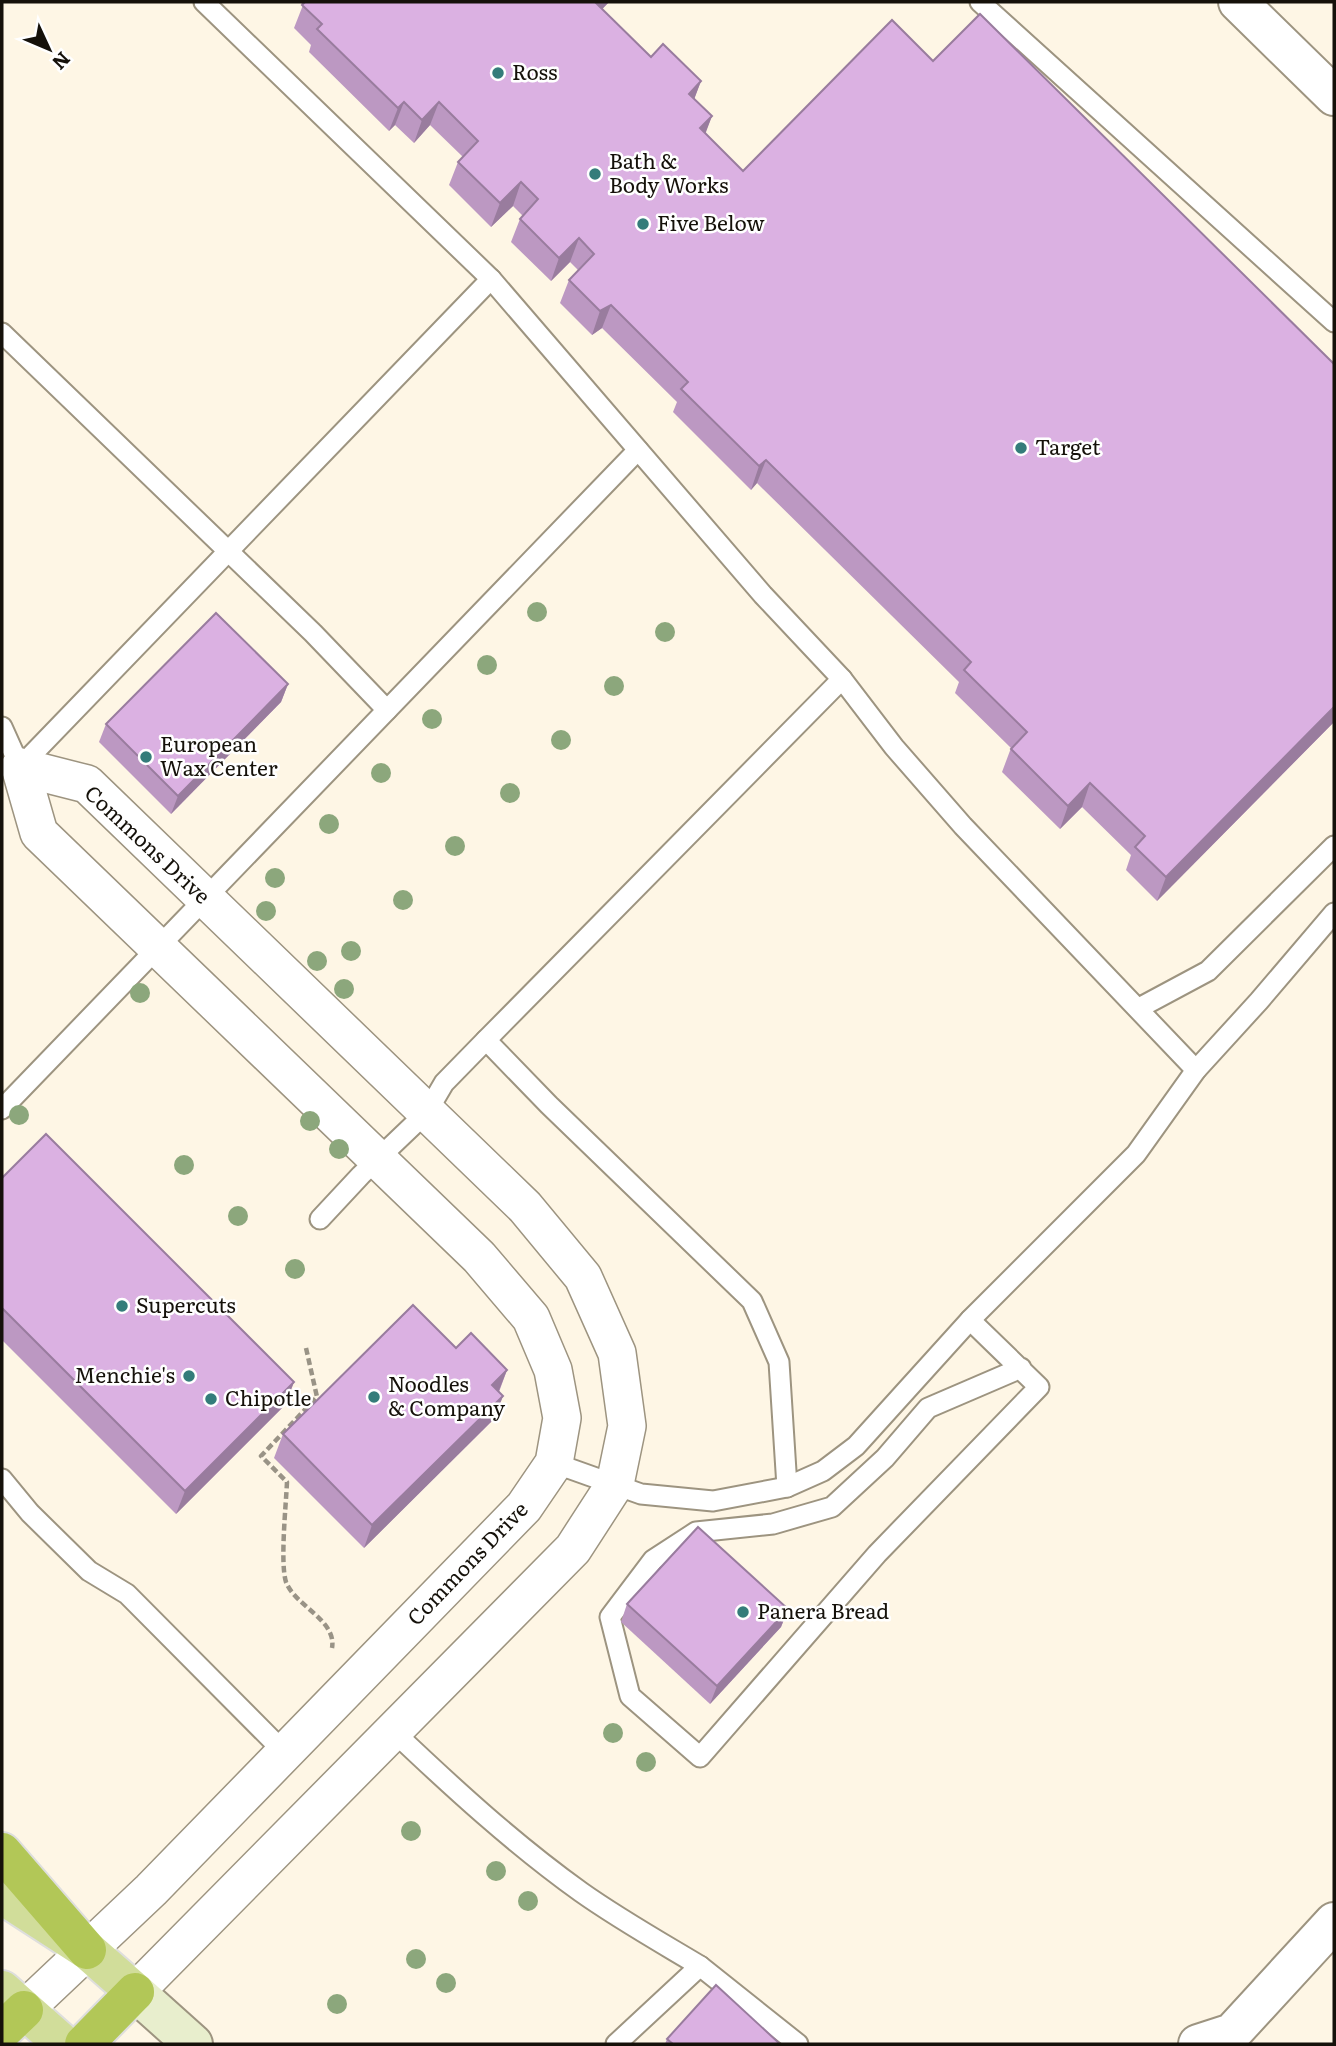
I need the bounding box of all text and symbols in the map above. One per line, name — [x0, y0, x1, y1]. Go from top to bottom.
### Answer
north arrow — [14, 14, 84, 84]
text: N — [46, 46, 78, 77]
place label: Ross — [512, 55, 558, 86]
marker: Ross — [490, 65, 506, 81]
place label: Bath & Body Works — [609, 144, 729, 199]
marker: Bath & Body Works — [587, 166, 603, 182]
place label: Five Below — [657, 206, 765, 237]
marker: Five Below — [635, 216, 651, 232]
place label: Target — [1035, 430, 1101, 461]
marker: Target — [1013, 440, 1029, 456]
place label: European Wax Center — [160, 727, 278, 782]
marker: European Wax Center — [138, 749, 154, 765]
street label: Commons Drive — [79, 777, 219, 910]
place label: Supercuts — [136, 1288, 236, 1319]
marker: Supercuts — [114, 1298, 130, 1314]
place label: Menchie's — [75, 1358, 175, 1389]
place label: Noodles & Company — [388, 1367, 506, 1422]
marker: Menchie's — [181, 1368, 197, 1384]
place label: Chipotle — [225, 1381, 312, 1412]
marker: Noodles & Company — [366, 1389, 382, 1405]
marker: Chipotle — [203, 1391, 219, 1407]
street label: Commons Drive — [399, 1493, 534, 1631]
place label: Panera Bread — [757, 1594, 889, 1625]
marker: Panera Bread — [735, 1604, 751, 1620]

